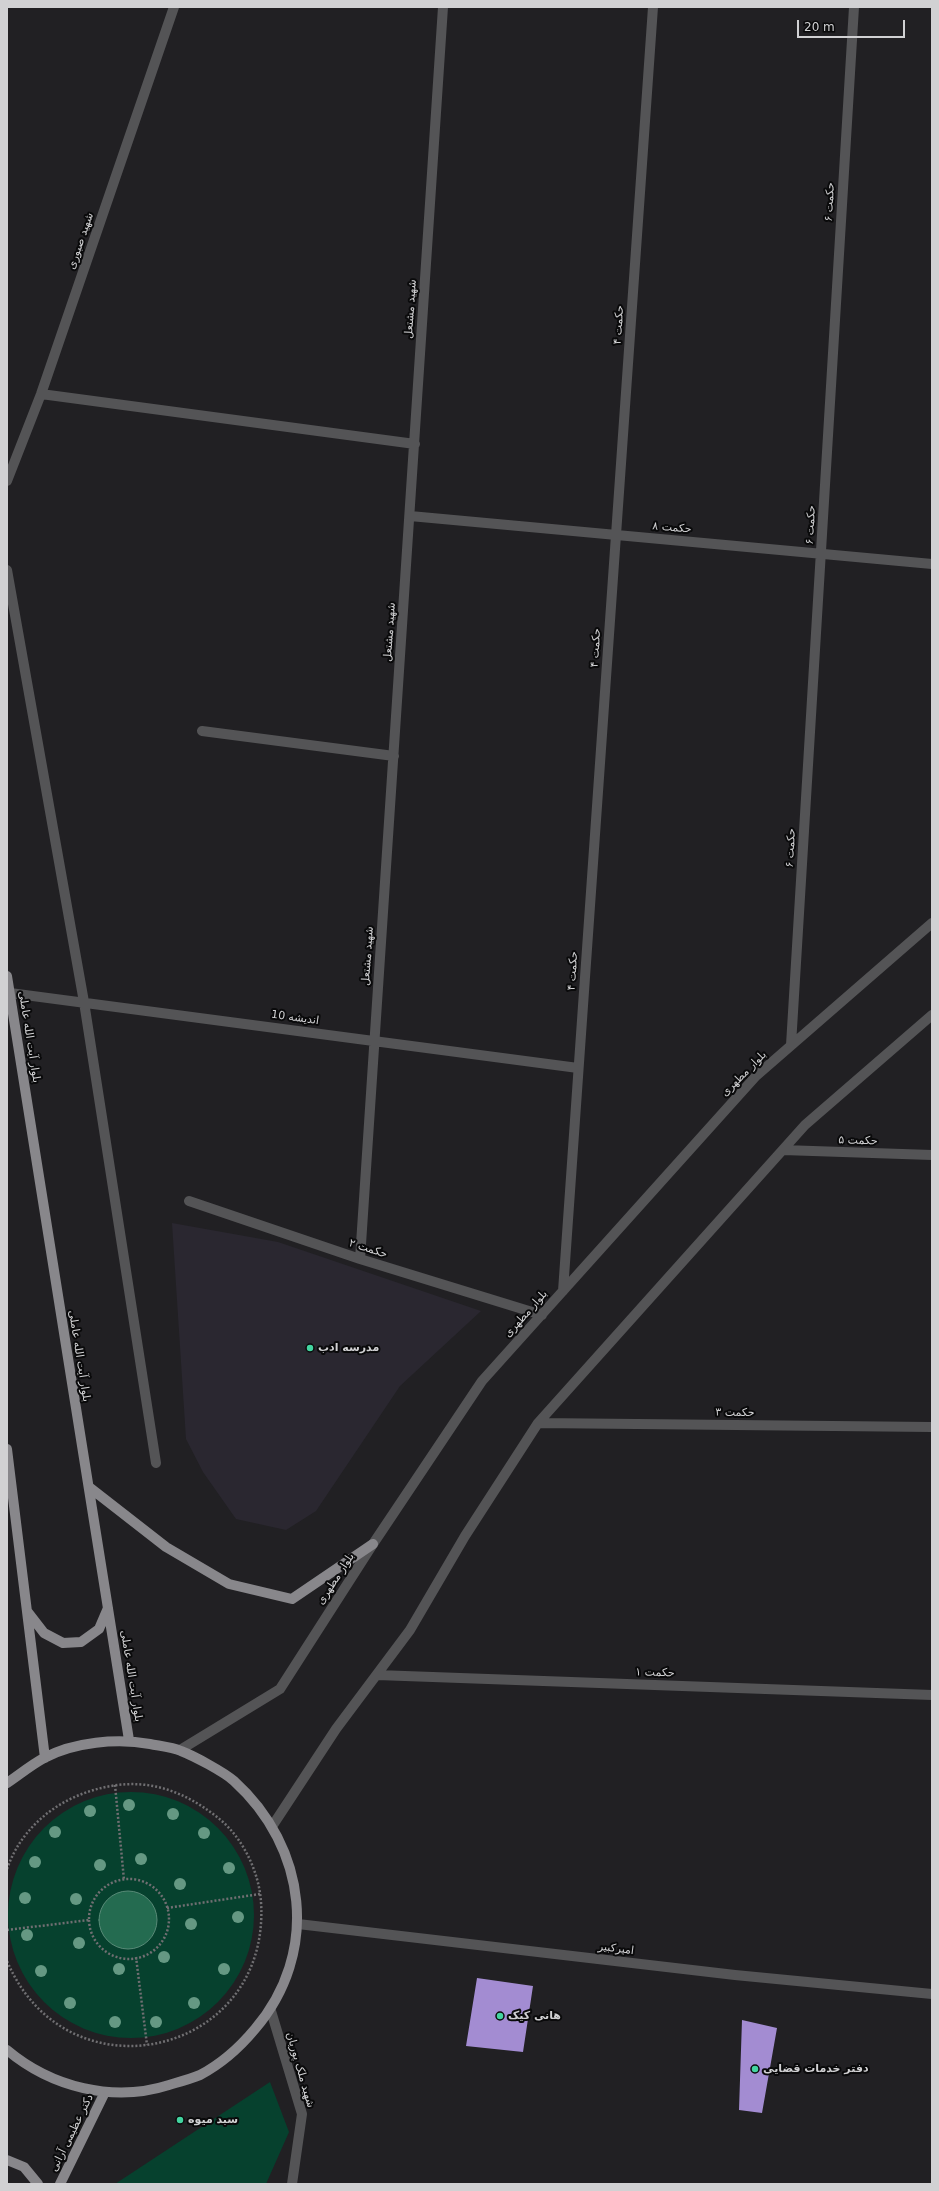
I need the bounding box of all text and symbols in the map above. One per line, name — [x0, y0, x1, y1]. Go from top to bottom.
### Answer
scale bar — [799, 12, 907, 38]
text: 20 m — [804, 20, 835, 34]
street label: حکمت ۶ — [822, 182, 838, 222]
street label: شهید صبوری — [65, 211, 97, 271]
street label: شهید مشتعل — [402, 279, 420, 339]
street label: حکمت ۴ — [611, 305, 627, 345]
street label: حکمت ۶ — [803, 505, 819, 545]
street label: حکمت ۸ — [652, 520, 692, 536]
street label: شهید مشتعل — [381, 602, 399, 662]
street label: حکمت ۴ — [588, 628, 604, 668]
street label: حکمت ۶ — [783, 828, 799, 868]
street label: شهید مشتعل — [359, 926, 377, 986]
street label: حکمت ۴ — [565, 951, 581, 991]
street label: بلوار آیت‌ الله عاملی — [15, 990, 43, 1084]
street label: اندیشه 10 — [270, 1008, 320, 1028]
street label: بلوار مطهری — [719, 1049, 769, 1099]
street label: حکمت ۵ — [838, 1134, 878, 1148]
street label: حکمت ۲ — [347, 1237, 389, 1261]
street label: بلوار مطهری — [501, 1288, 551, 1340]
street label: بلوار آیت‌ الله عاملی — [65, 1309, 93, 1403]
place label: مدرسه ادب — [318, 1341, 379, 1355]
marker: مدرسه ادب — [305, 1343, 315, 1353]
street label: حکمت ۳ — [715, 1406, 755, 1420]
street label: بلوار مطهری — [314, 1551, 358, 1607]
street label: بلوار آیت‌ الله عاملی — [117, 1629, 145, 1723]
street label: حکمت ۱ — [635, 1666, 675, 1680]
street label: امیرکبیر — [597, 1940, 635, 1958]
place label: هانی کیک — [508, 2009, 561, 2023]
marker: هانی کیک — [495, 2011, 505, 2021]
street label: شهید ملک پوریان — [283, 2031, 317, 2109]
place label: دفتر خدمات قضایی — [763, 2062, 869, 2076]
marker: دفتر خدمات قضایی — [750, 2064, 760, 2074]
street label: دکتر عظیمی آرانی — [48, 2092, 96, 2174]
place label: سبد میوه — [188, 2113, 238, 2127]
marker: سبد میوه — [175, 2115, 185, 2125]

